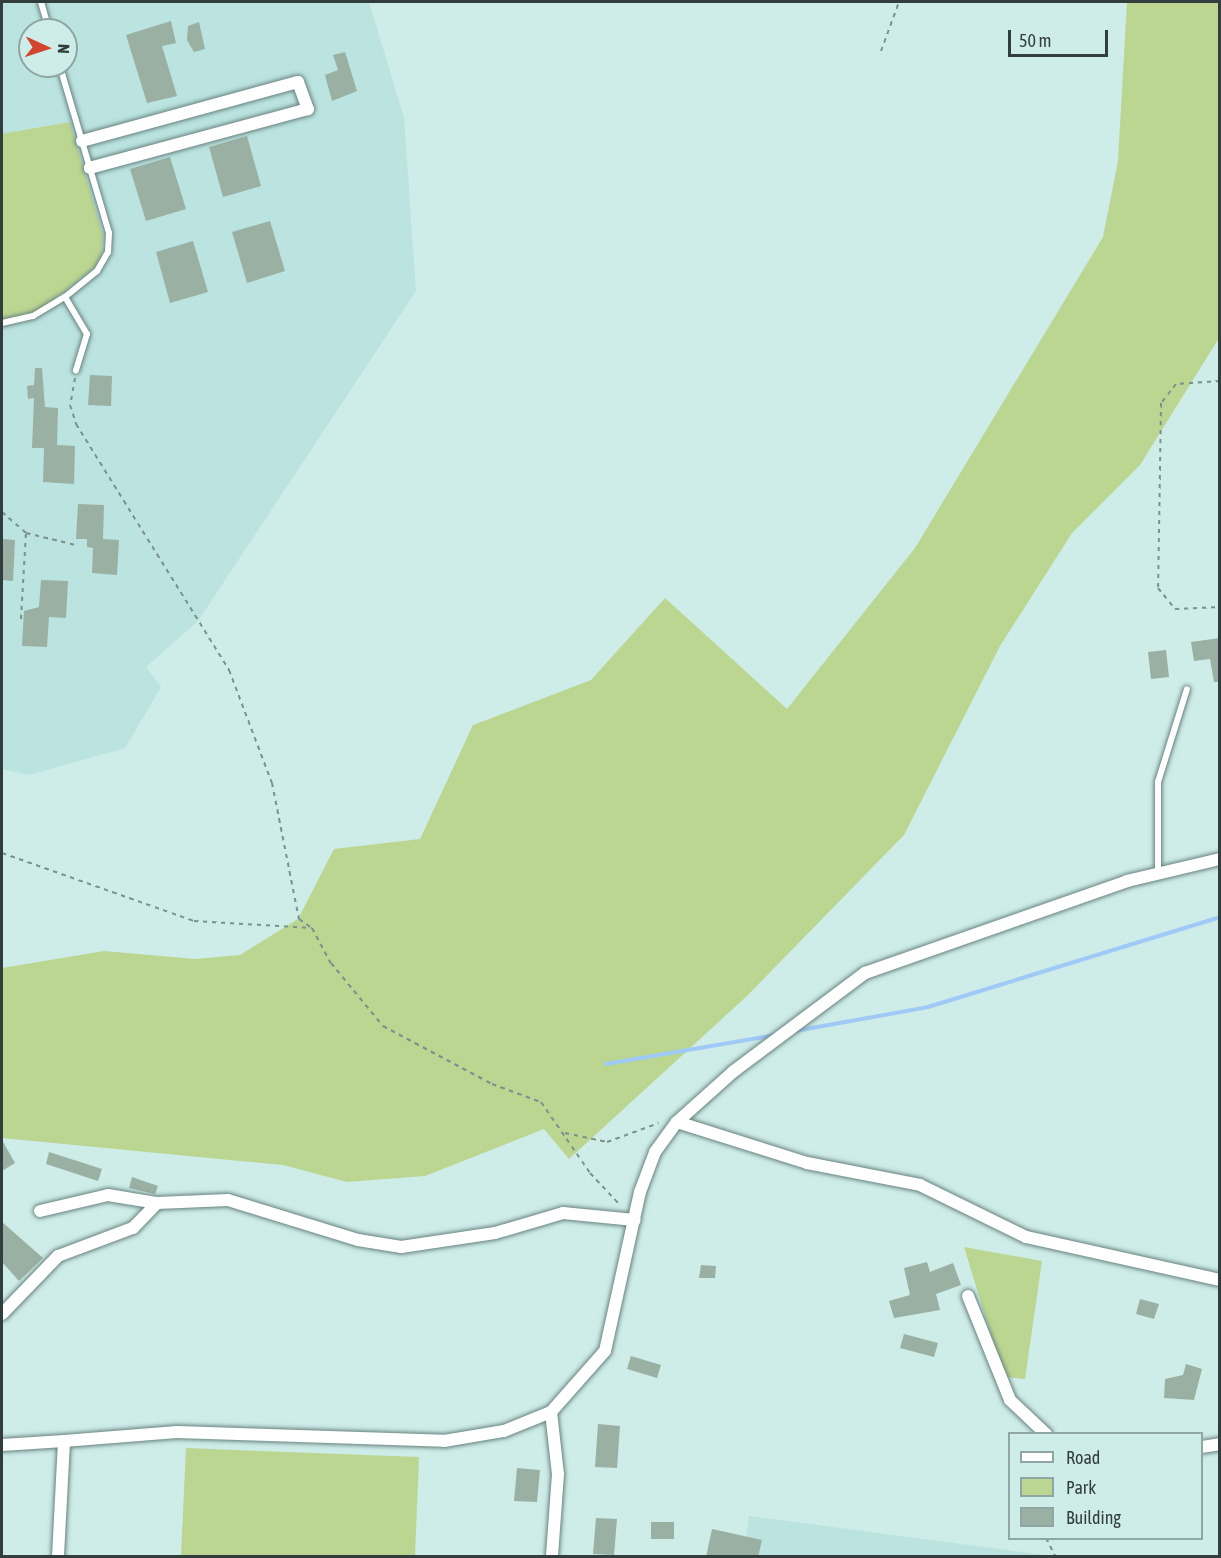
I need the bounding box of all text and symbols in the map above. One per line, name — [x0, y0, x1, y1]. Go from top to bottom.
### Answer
north arrow — [18, 18, 78, 78]
scale bar — [1011, 18, 1112, 56]
text: 50 m — [1019, 30, 1051, 51]
text: N — [55, 44, 73, 54]
legend — [1008, 1432, 1203, 1540]
text: Road — [1066, 1447, 1100, 1468]
text: Park — [1066, 1477, 1096, 1498]
text: Building — [1066, 1507, 1121, 1528]

